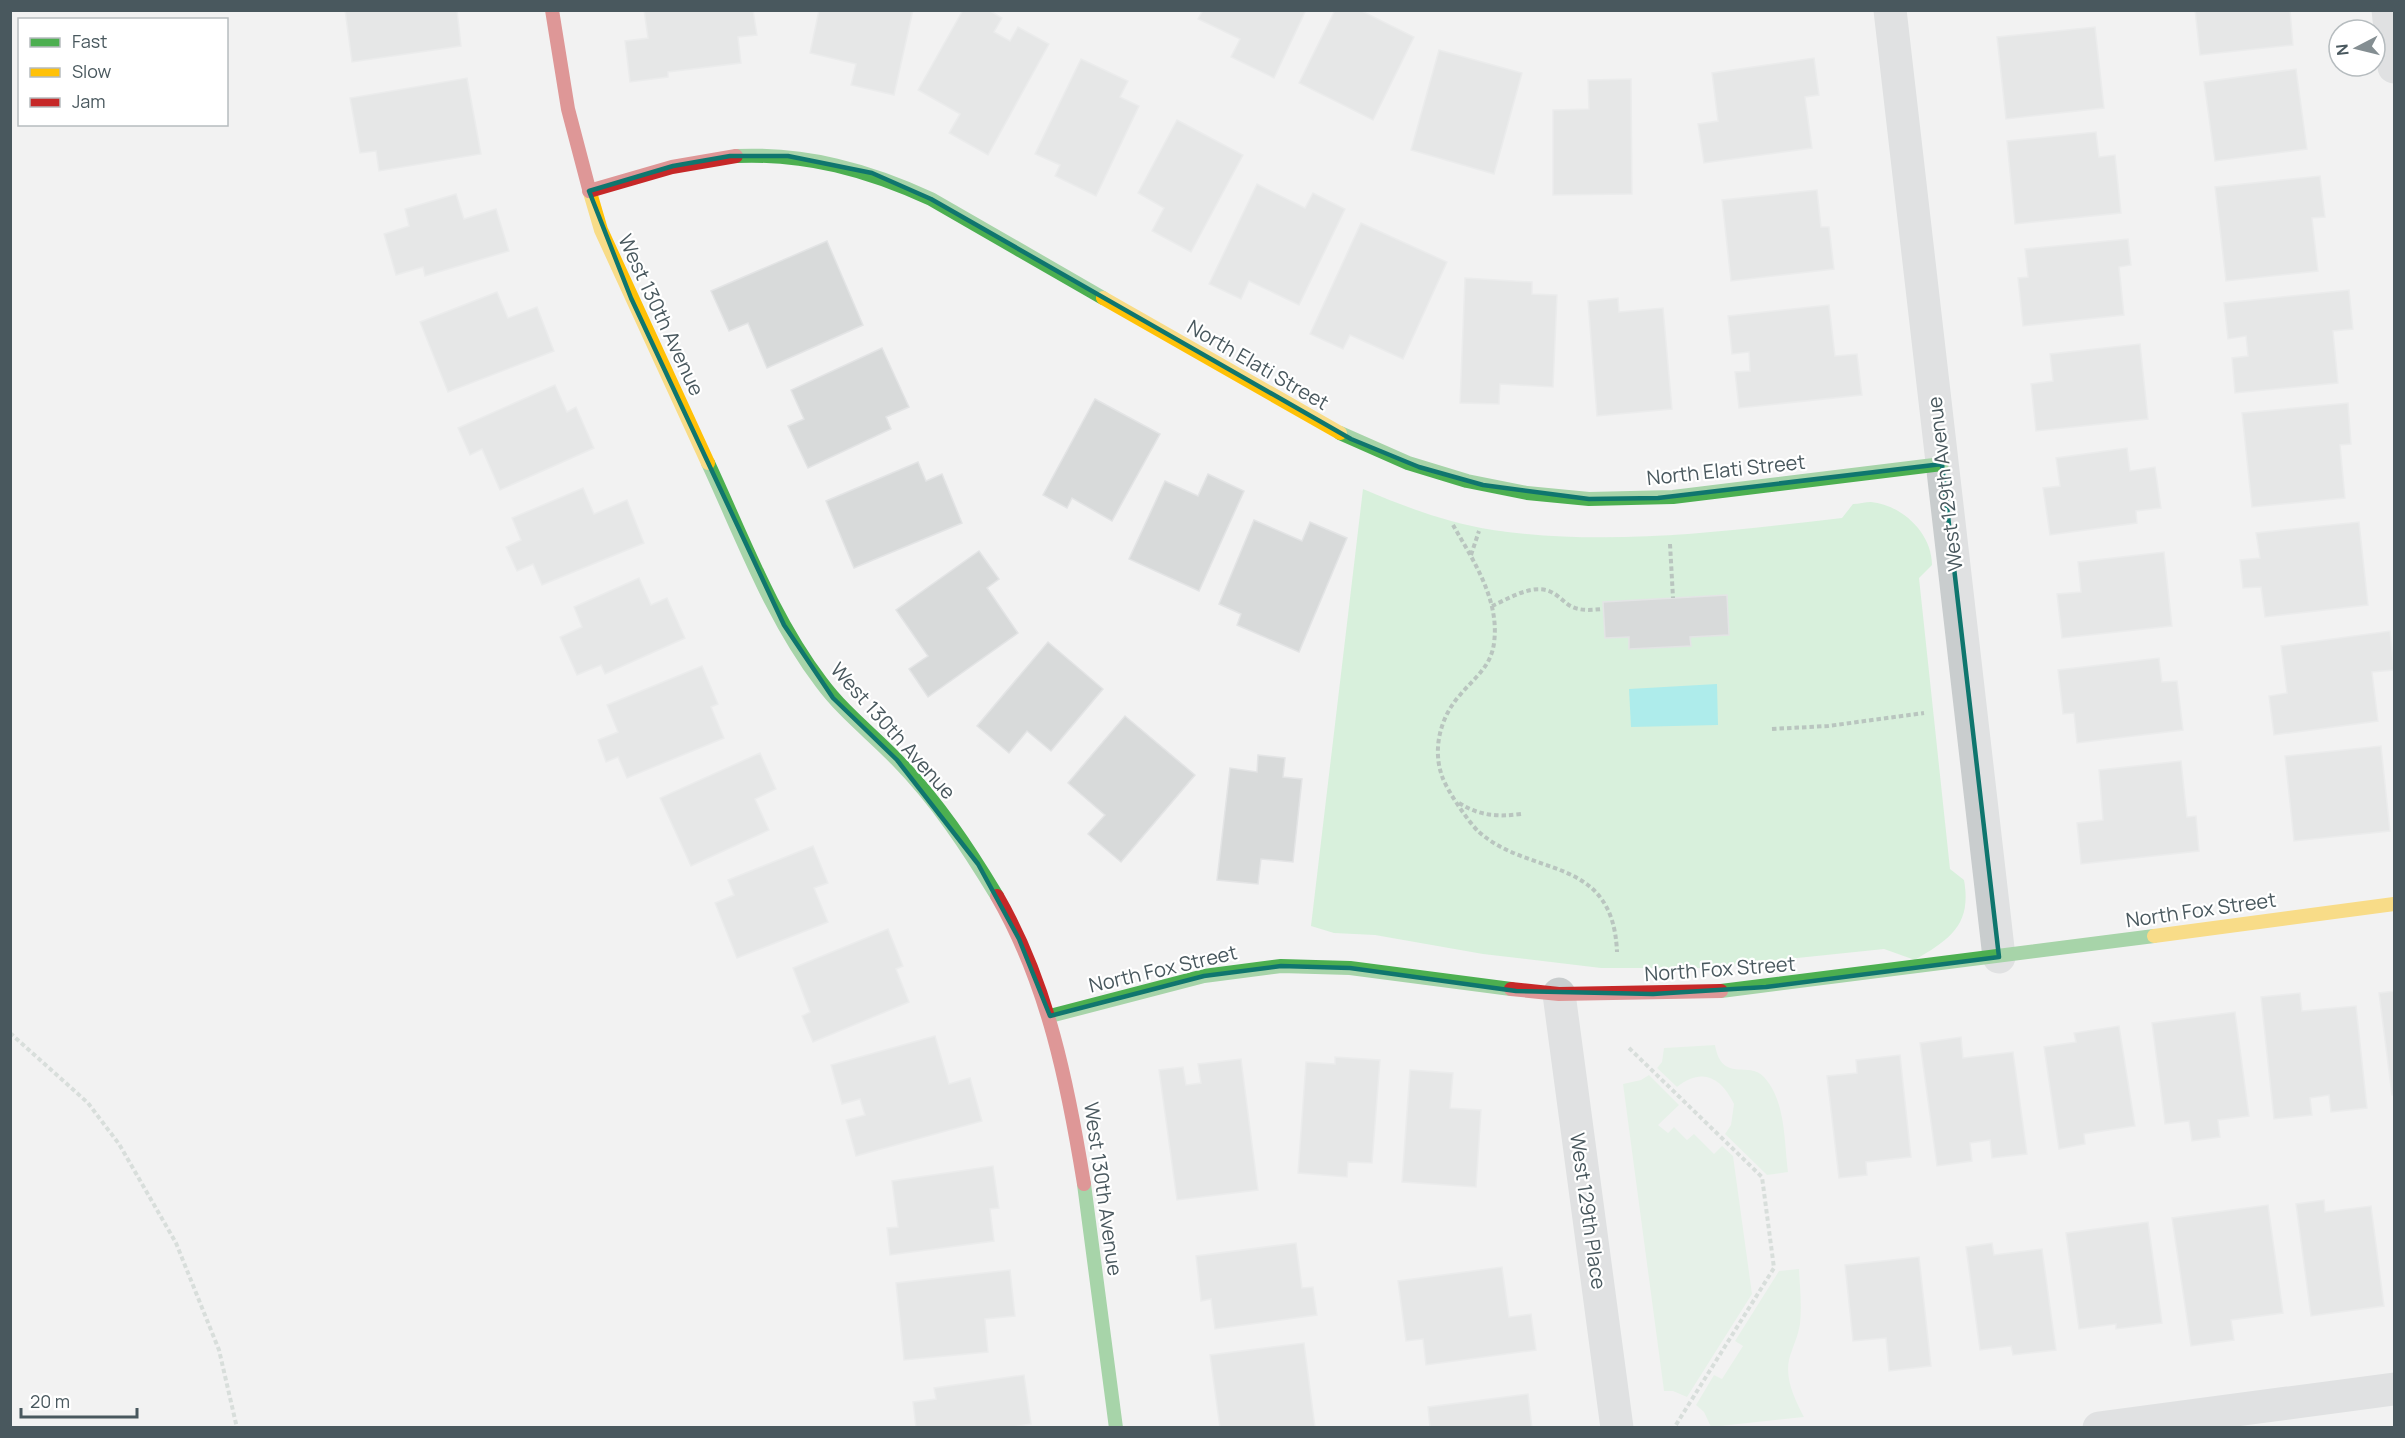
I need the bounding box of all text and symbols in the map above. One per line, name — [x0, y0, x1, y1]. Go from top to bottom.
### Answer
legend — [18, 18, 228, 126]
north arrow — [2327, 18, 2387, 78]
text: Fast — [72, 29, 107, 53]
text: N — [2330, 43, 2354, 57]
text: Slow — [72, 59, 112, 83]
text: Jam — [72, 89, 106, 113]
street label: West 130th Avenue — [612, 230, 711, 400]
street label: North Elati Street — [1183, 313, 1334, 416]
street label: West 129th Avenue — [1920, 395, 1969, 573]
street label: North Elati Street — [1645, 448, 1807, 491]
street label: West 130th Avenue — [825, 657, 962, 805]
street label: North Fox Street — [2124, 886, 2278, 933]
street label: North Fox Street — [1086, 938, 1240, 999]
street label: North Fox Street — [1644, 950, 1796, 987]
street label: West 130th Avenue — [1078, 1100, 1129, 1278]
street label: West 129th Place — [1564, 1131, 1613, 1291]
scale bar — [21, 1381, 136, 1419]
text: 20 m — [30, 1389, 70, 1413]

